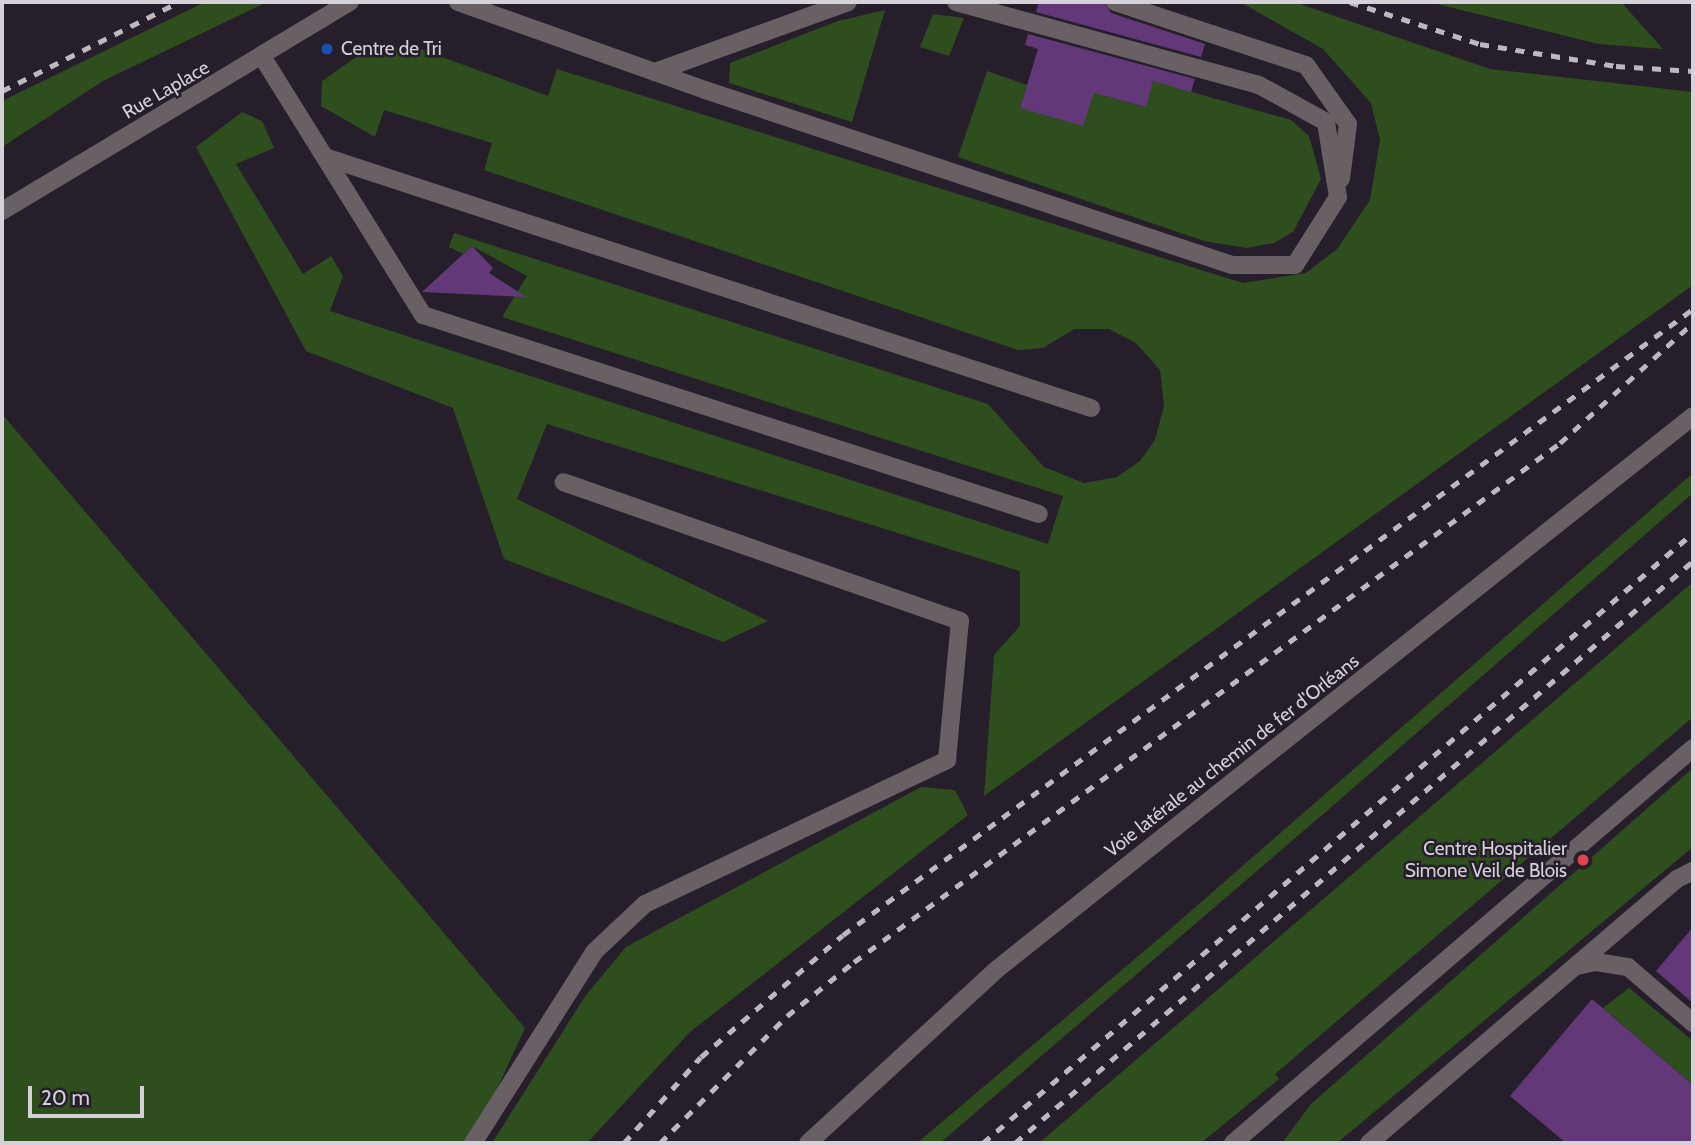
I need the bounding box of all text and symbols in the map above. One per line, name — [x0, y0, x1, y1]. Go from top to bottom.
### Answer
place label: Centre de Tri — [341, 38, 442, 60]
marker: Centre de Tri — [319, 41, 335, 57]
street label: Rue Laplace — [119, 56, 213, 124]
street label: Voie latérale au chemin de fer d'Orléans — [1100, 650, 1364, 862]
place label: Centre Hospitalier Simone Veil de Blois — [1405, 838, 1567, 882]
marker: Centre Hospitalier Simone Veil de Blois — [1573, 850, 1593, 870]
scale bar — [32, 1072, 147, 1116]
text: 20 m — [41, 1085, 90, 1110]

